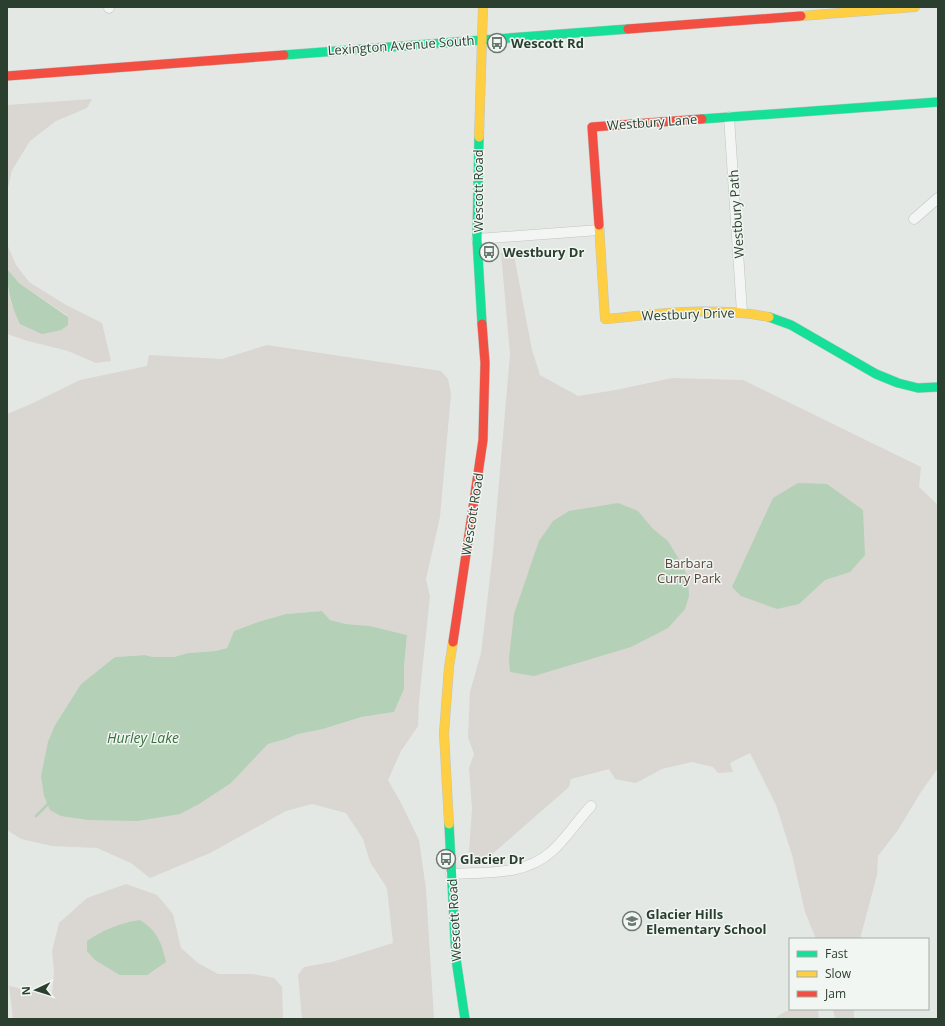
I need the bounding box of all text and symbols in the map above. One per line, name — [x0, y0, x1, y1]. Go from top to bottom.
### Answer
street label: Lexington Avenue South — [327, 31, 475, 59]
bus stop icon: Wescott Rd — [486, 32, 508, 54]
place label: Wescott Rd — [511, 34, 584, 52]
street label: Westbury Lane — [606, 110, 698, 134]
street label: Wescott Road — [469, 149, 487, 233]
street label: Westbury Path — [724, 169, 748, 259]
bus stop icon: Westbury Dr — [478, 241, 500, 263]
place label: Westbury Dr — [503, 243, 584, 261]
street label: Westbury Drive — [641, 303, 735, 325]
street label: Wescott Road — [457, 471, 487, 557]
park label: Barbara Curry Park — [657, 554, 721, 587]
water label: Hurley Lake — [107, 728, 179, 747]
bus stop icon: Glacier Dr — [435, 848, 457, 870]
place label: Glacier Dr — [460, 850, 524, 868]
street label: Wescott Road — [443, 878, 465, 962]
place label: Glacier Hills Elementary School — [646, 905, 767, 938]
school or university icon: Glacier Hills Elementary School — [621, 910, 643, 932]
legend — [789, 938, 929, 1010]
text: Fast — [825, 945, 848, 962]
text: Slow — [825, 965, 852, 982]
north arrow — [16, 970, 56, 1010]
text: Jam — [824, 985, 846, 1002]
text: N — [18, 986, 33, 996]

